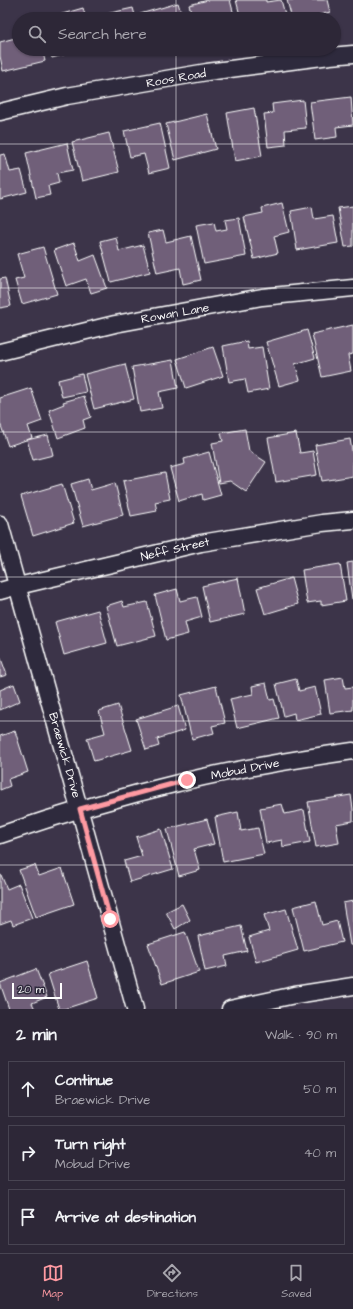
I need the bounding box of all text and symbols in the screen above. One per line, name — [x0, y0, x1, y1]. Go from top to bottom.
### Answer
search box — [12, 12, 341, 56]
icon: search — [26, 23, 48, 45]
text: Search here — [58, 24, 147, 45]
street label: Roos Road — [145, 65, 207, 92]
street label: Rowan Lane — [140, 299, 211, 328]
street label: Neff Street — [139, 533, 211, 566]
street label: Braewick Drive — [44, 711, 85, 800]
street label: Mobud Drive — [209, 754, 281, 784]
route end — [178, 771, 196, 789]
route start — [101, 910, 119, 928]
scale bar — [12, 981, 62, 1000]
text: 20 m — [18, 982, 44, 997]
text: 2 min — [16, 1023, 57, 1047]
text: Walk · 90 m — [265, 1026, 337, 1044]
text: Continue — [55, 1070, 113, 1091]
icon: ahead — [17, 1078, 39, 1100]
text: 50 m — [303, 1080, 336, 1098]
text: Braewick Drive — [55, 1091, 150, 1109]
text: Turn right — [55, 1134, 126, 1155]
icon: right — [17, 1142, 39, 1164]
text: 40 m — [304, 1144, 336, 1162]
text: Mobud Drive — [55, 1155, 130, 1173]
icon: arrive — [17, 1206, 39, 1228]
text: Arrive at destination — [55, 1207, 196, 1228]
tab: Map — [42, 1262, 64, 1301]
tab: Directions — [147, 1262, 198, 1301]
tab: Saved — [281, 1262, 311, 1301]

